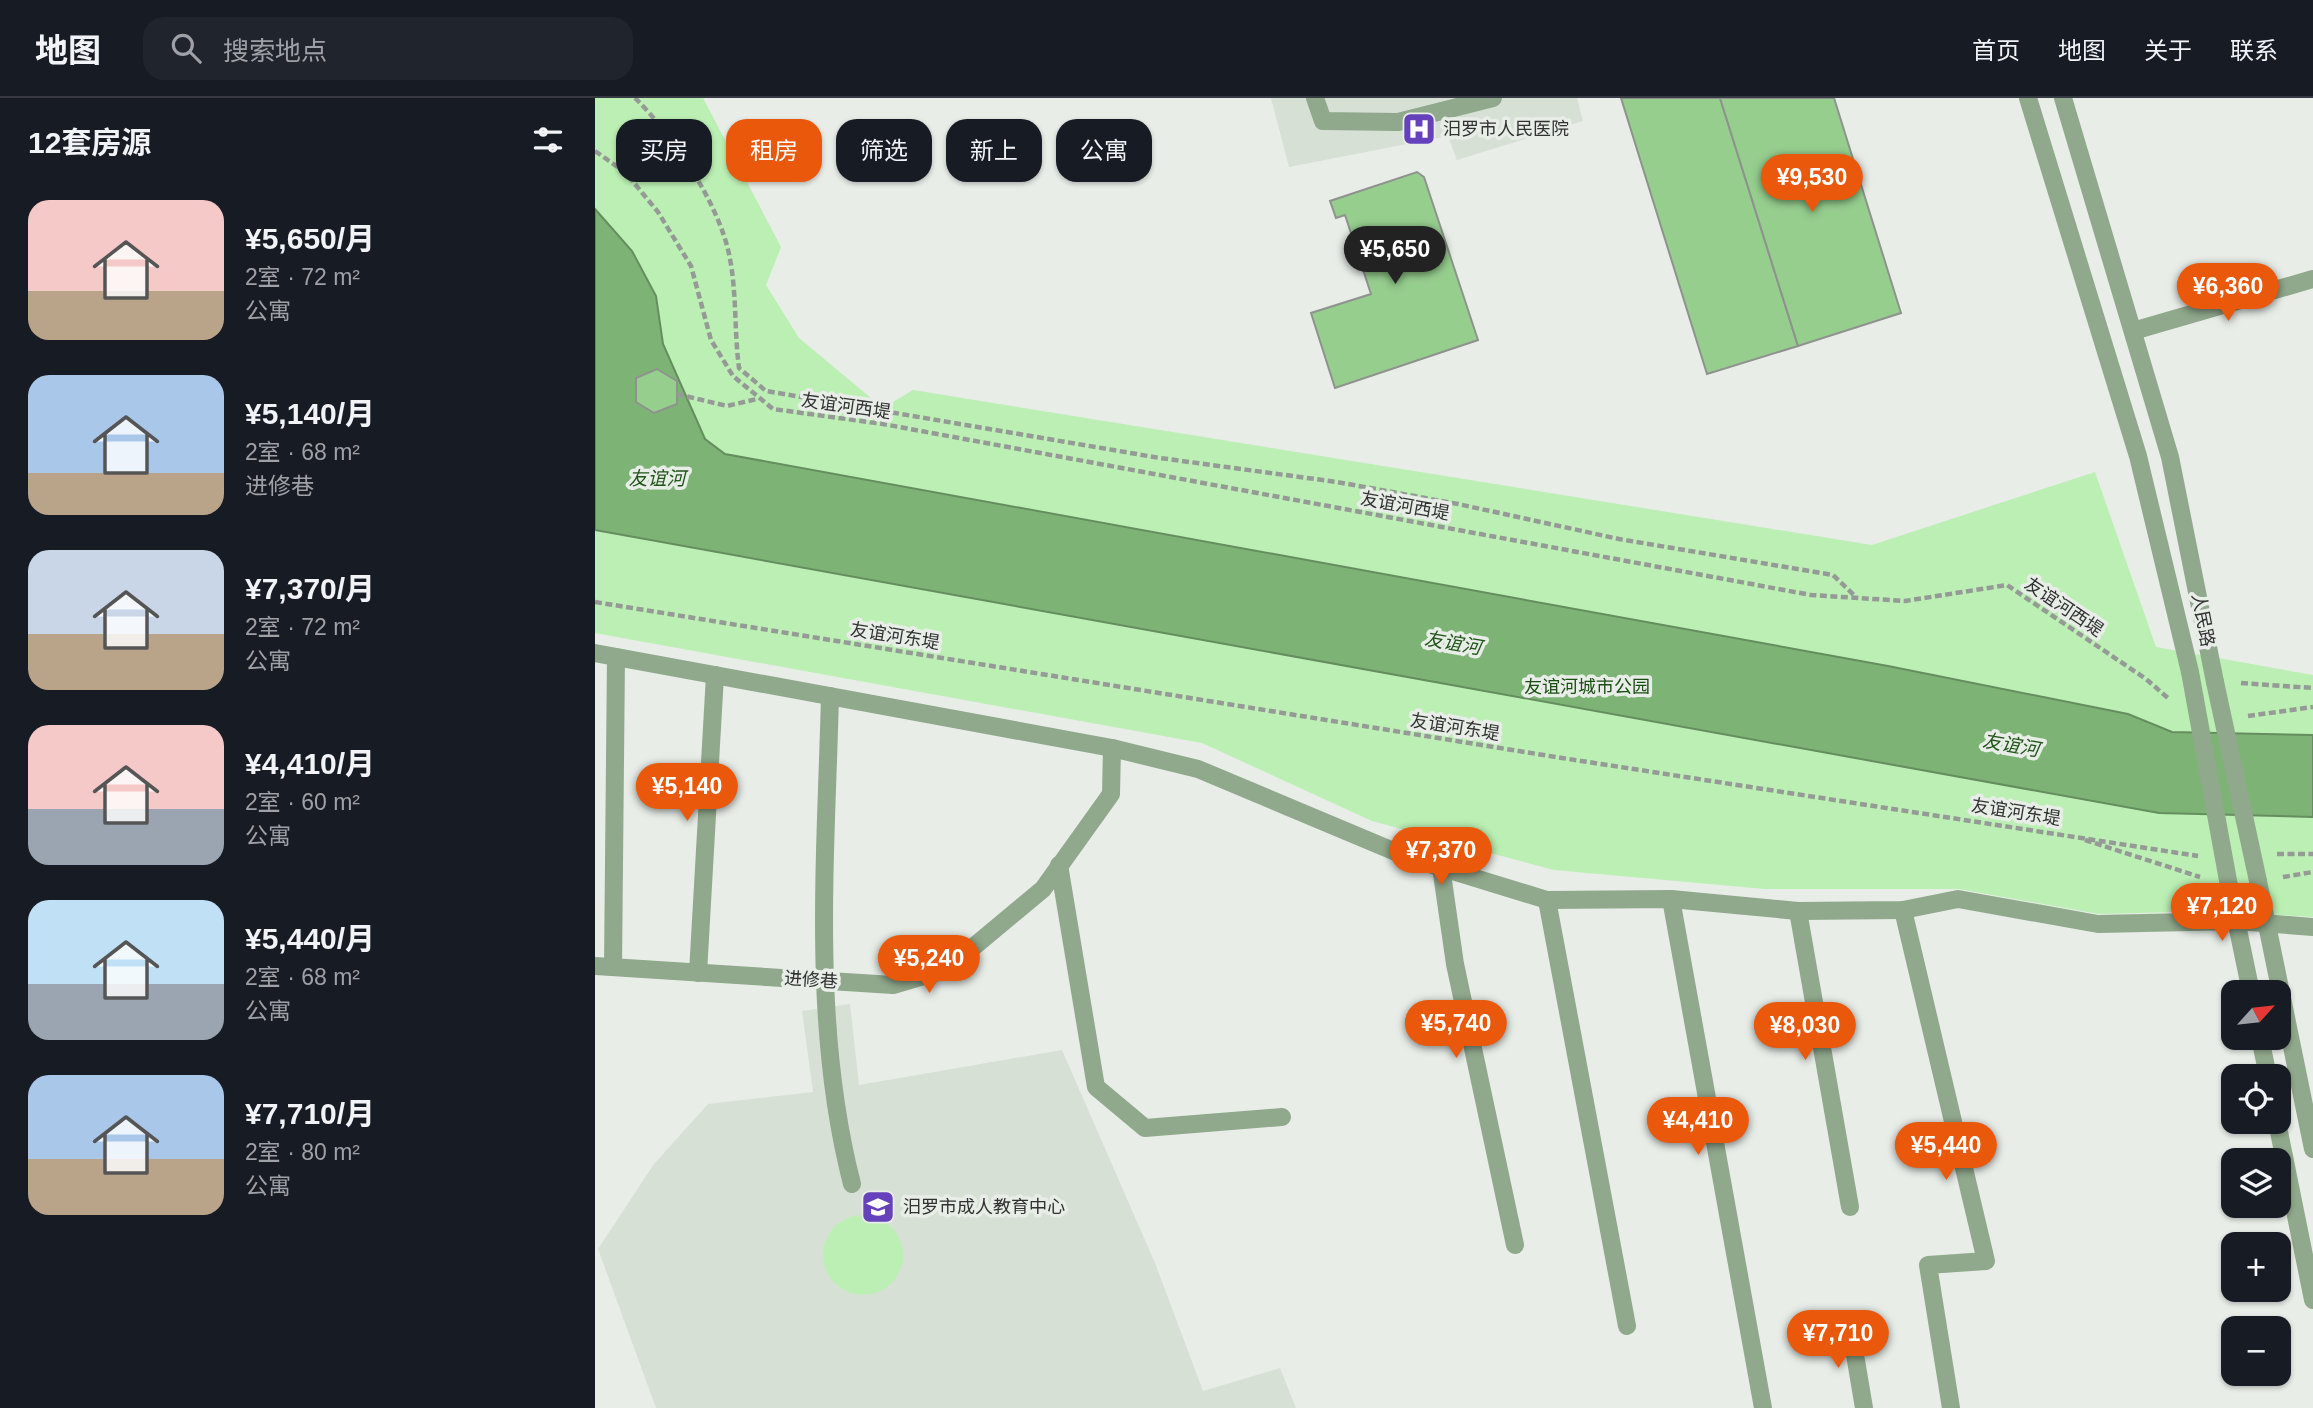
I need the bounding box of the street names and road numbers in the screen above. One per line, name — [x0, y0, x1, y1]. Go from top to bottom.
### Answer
street label: 友谊河西堤 — [800, 390, 892, 422]
street label: 友谊河西堤 — [1359, 488, 1451, 524]
street label: 友谊河西堤 — [2021, 574, 2107, 640]
street label: 人民路 — [2188, 592, 2218, 648]
street label: 友谊河东堤 — [849, 619, 941, 653]
street label: 友谊河东堤 — [1409, 710, 1501, 744]
street label: 友谊河东堤 — [1970, 795, 2062, 829]
street label: 进修巷 — [783, 968, 839, 992]

